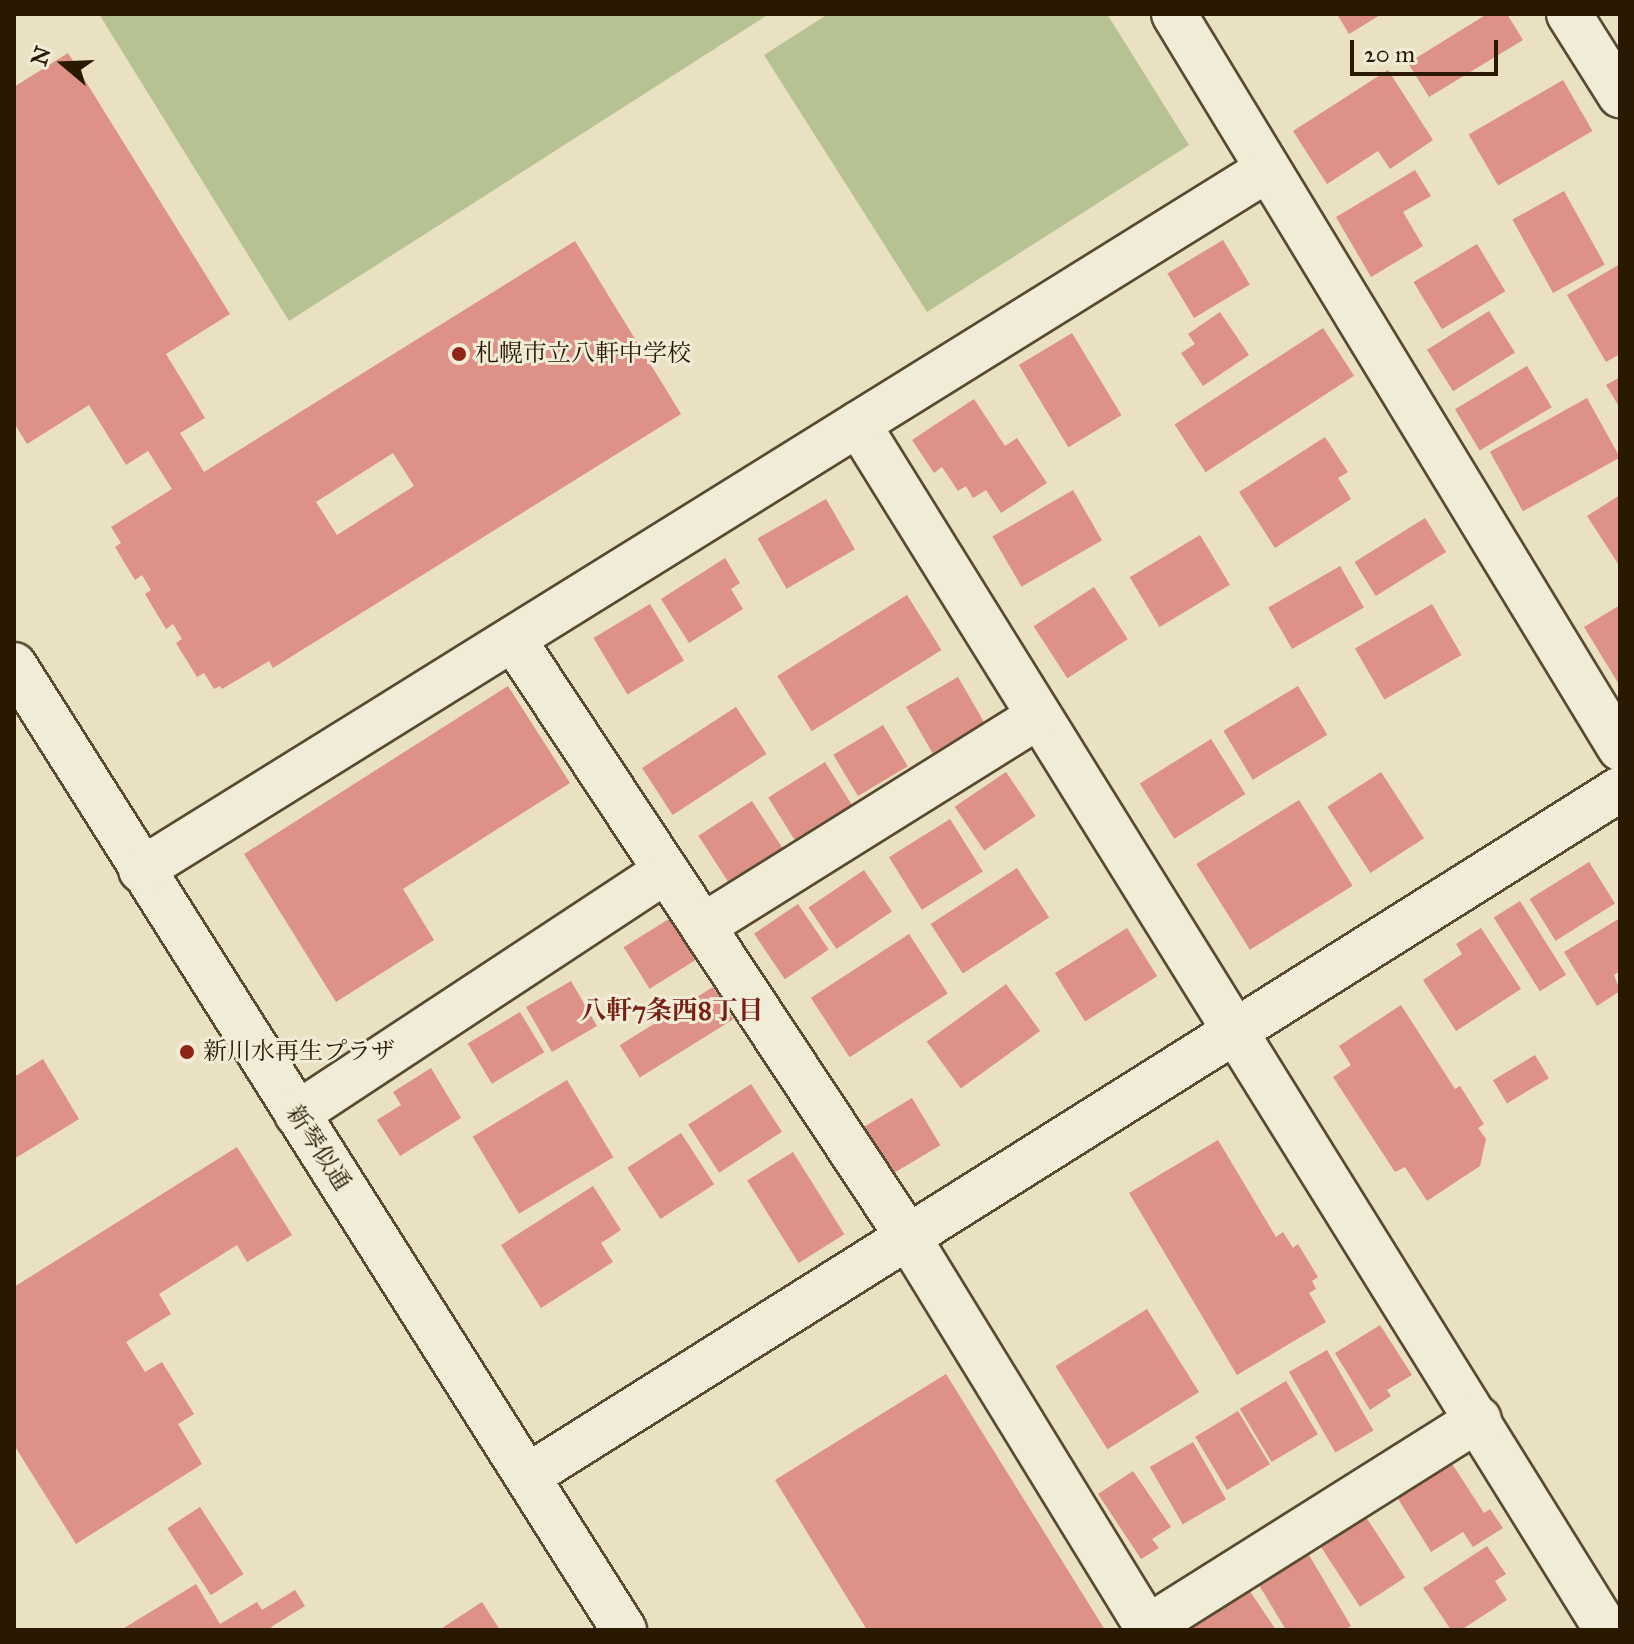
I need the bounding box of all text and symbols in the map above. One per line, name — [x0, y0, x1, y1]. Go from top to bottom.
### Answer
north arrow — [24, 24, 104, 104]
scale bar — [1354, 24, 1502, 74]
text: 20 m — [1364, 39, 1415, 69]
text: N — [25, 43, 57, 69]
place label: 札幌市立八軒中学校 — [475, 340, 691, 368]
marker: 札幌市立八軒中学校 — [450, 345, 468, 363]
district label: 八軒7条西8丁目 — [580, 995, 764, 1027]
place label: 新川水再生プラザ — [203, 1038, 395, 1066]
marker: 新川水再生プラザ — [178, 1043, 196, 1061]
street label: 新琴似通 — [280, 1100, 356, 1196]

